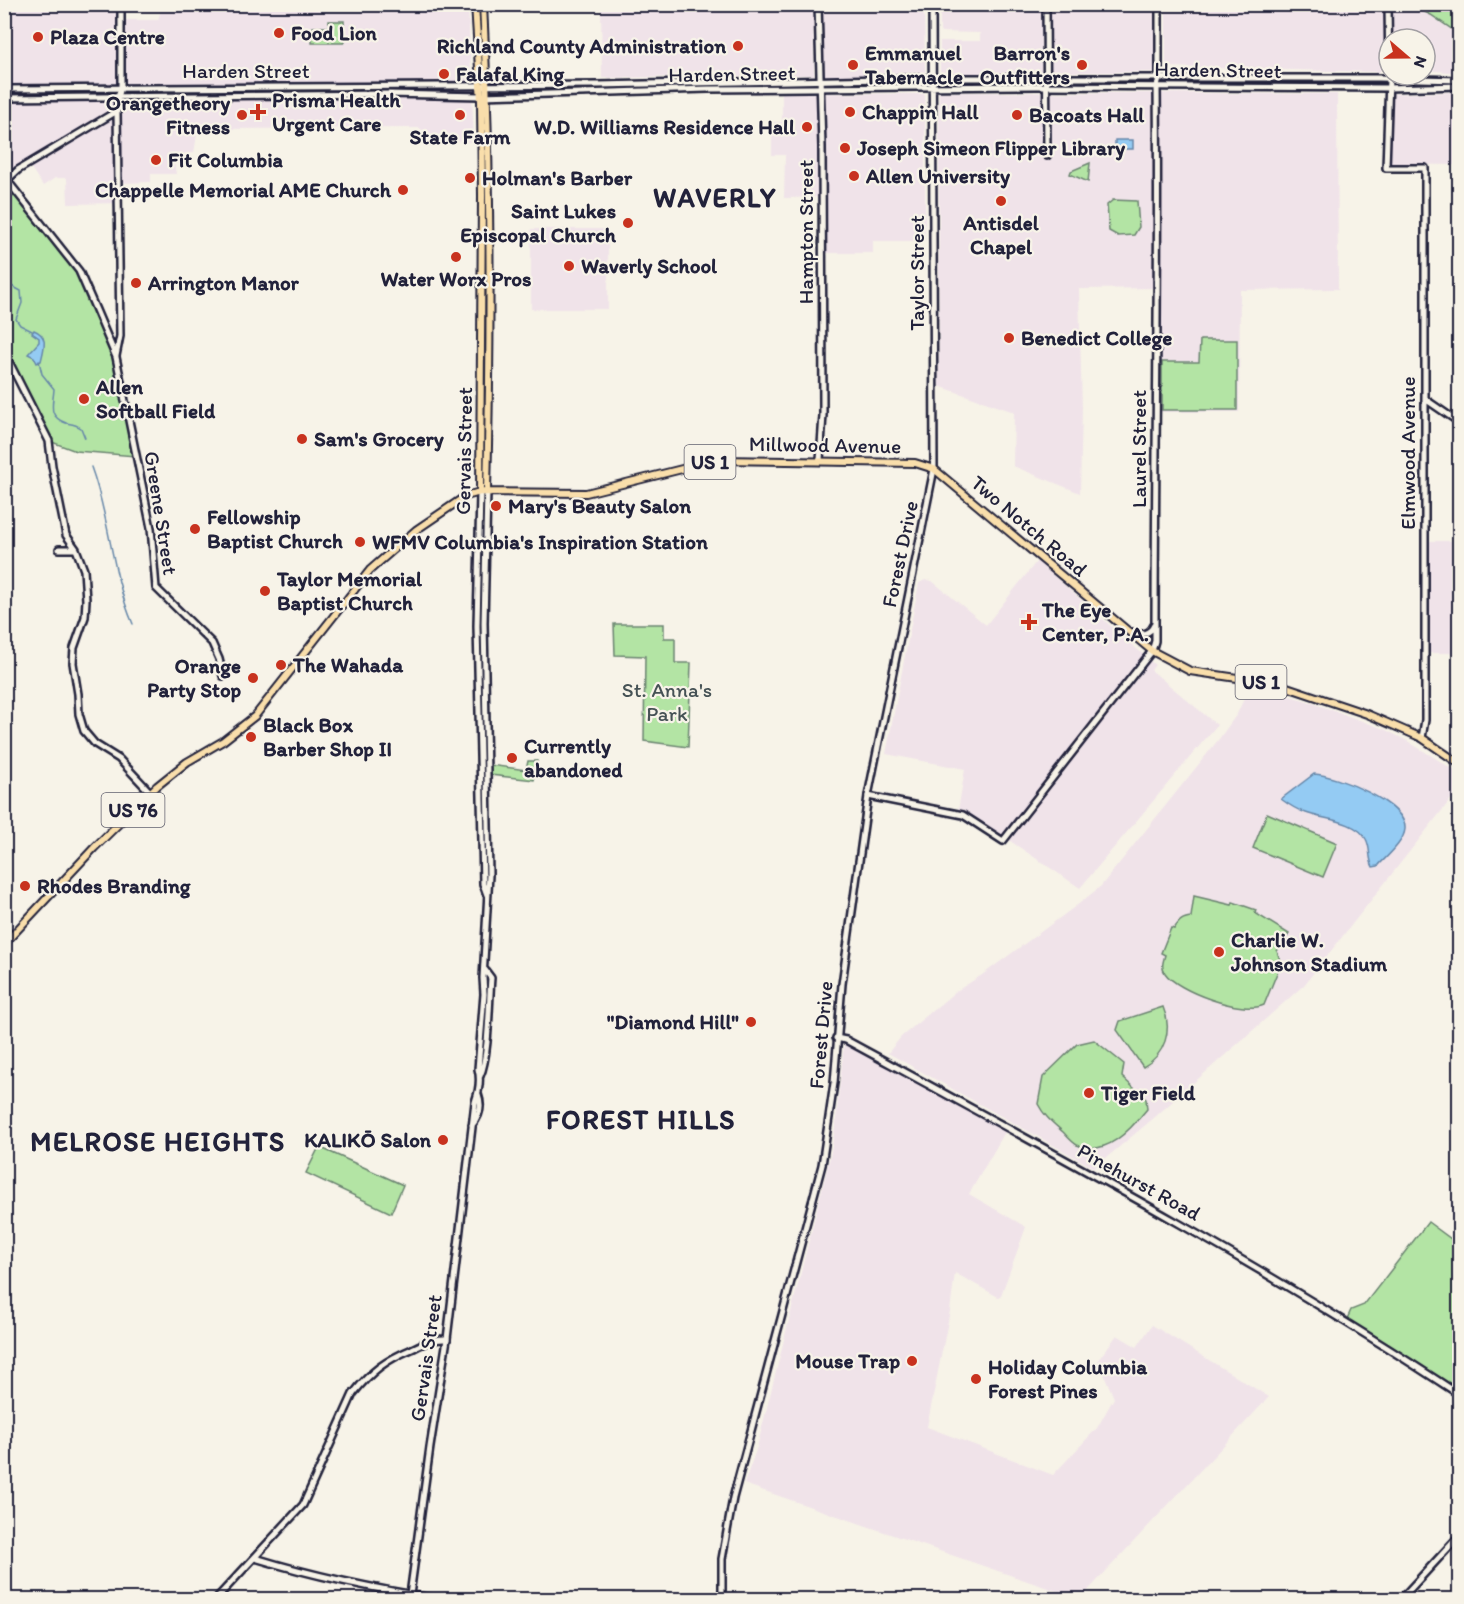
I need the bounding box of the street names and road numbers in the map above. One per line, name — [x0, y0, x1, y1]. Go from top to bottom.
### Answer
street label: Harden Street — [1154, 56, 1282, 83]
street label: Harden Street — [182, 58, 310, 83]
street label: Harden Street — [668, 60, 796, 87]
street label: Hampton Street — [793, 160, 818, 304]
street label: Taylor Street — [904, 215, 929, 331]
street label: Elmwood Avenue — [1395, 376, 1420, 530]
street label: Gervais Street — [450, 387, 477, 515]
street label: Laurel Street — [1126, 390, 1151, 508]
street label: Millwood Avenue — [749, 431, 901, 458]
road number: US 1 — [684, 445, 736, 479]
street label: Greene Street — [139, 449, 184, 577]
street label: Two Notch Road — [966, 470, 1092, 581]
street label: Forest Drive — [876, 498, 923, 610]
road number: US 1 — [1236, 665, 1286, 699]
road number: US 76 — [102, 793, 164, 827]
street label: Forest Drive — [803, 980, 838, 1090]
street label: Pinehurst Road — [1073, 1137, 1206, 1226]
street label: Gervais Street — [404, 1293, 447, 1423]

